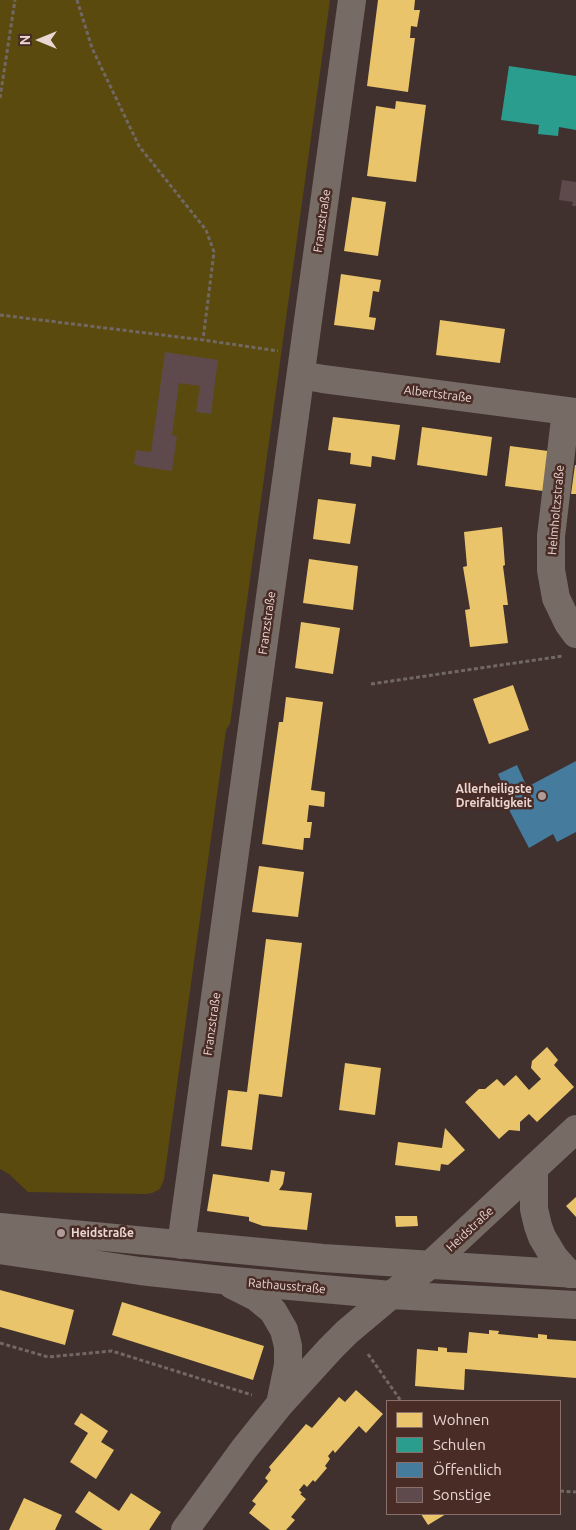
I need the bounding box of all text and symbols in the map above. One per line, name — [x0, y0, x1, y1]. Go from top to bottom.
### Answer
north arrow — [15, 15, 65, 65]
text: N — [17, 35, 33, 45]
street label: Franzstraße — [310, 188, 334, 254]
street label: Albertstraße — [403, 383, 473, 405]
street label: Helmholtzstraße — [545, 464, 567, 556]
street label: Franzstraße — [255, 590, 279, 656]
place label: Allerheiligste Dreifaltigkeit — [456, 782, 532, 810]
marker: Allerheiligste Dreifaltigkeit — [536, 790, 548, 802]
street label: Franzstraße — [200, 991, 224, 1057]
street label: Heidstraße — [443, 1203, 497, 1255]
place label: Heidstraße — [71, 1226, 134, 1240]
marker: Heidstraße — [55, 1227, 67, 1239]
street label: Rathausstraße — [248, 1275, 326, 1297]
legend — [386, 1400, 561, 1515]
text: Wohnen — [433, 1411, 489, 1428]
text: Schulen — [433, 1436, 486, 1453]
text: Öffentlich — [433, 1461, 502, 1478]
text: Sonstige — [433, 1486, 491, 1503]

